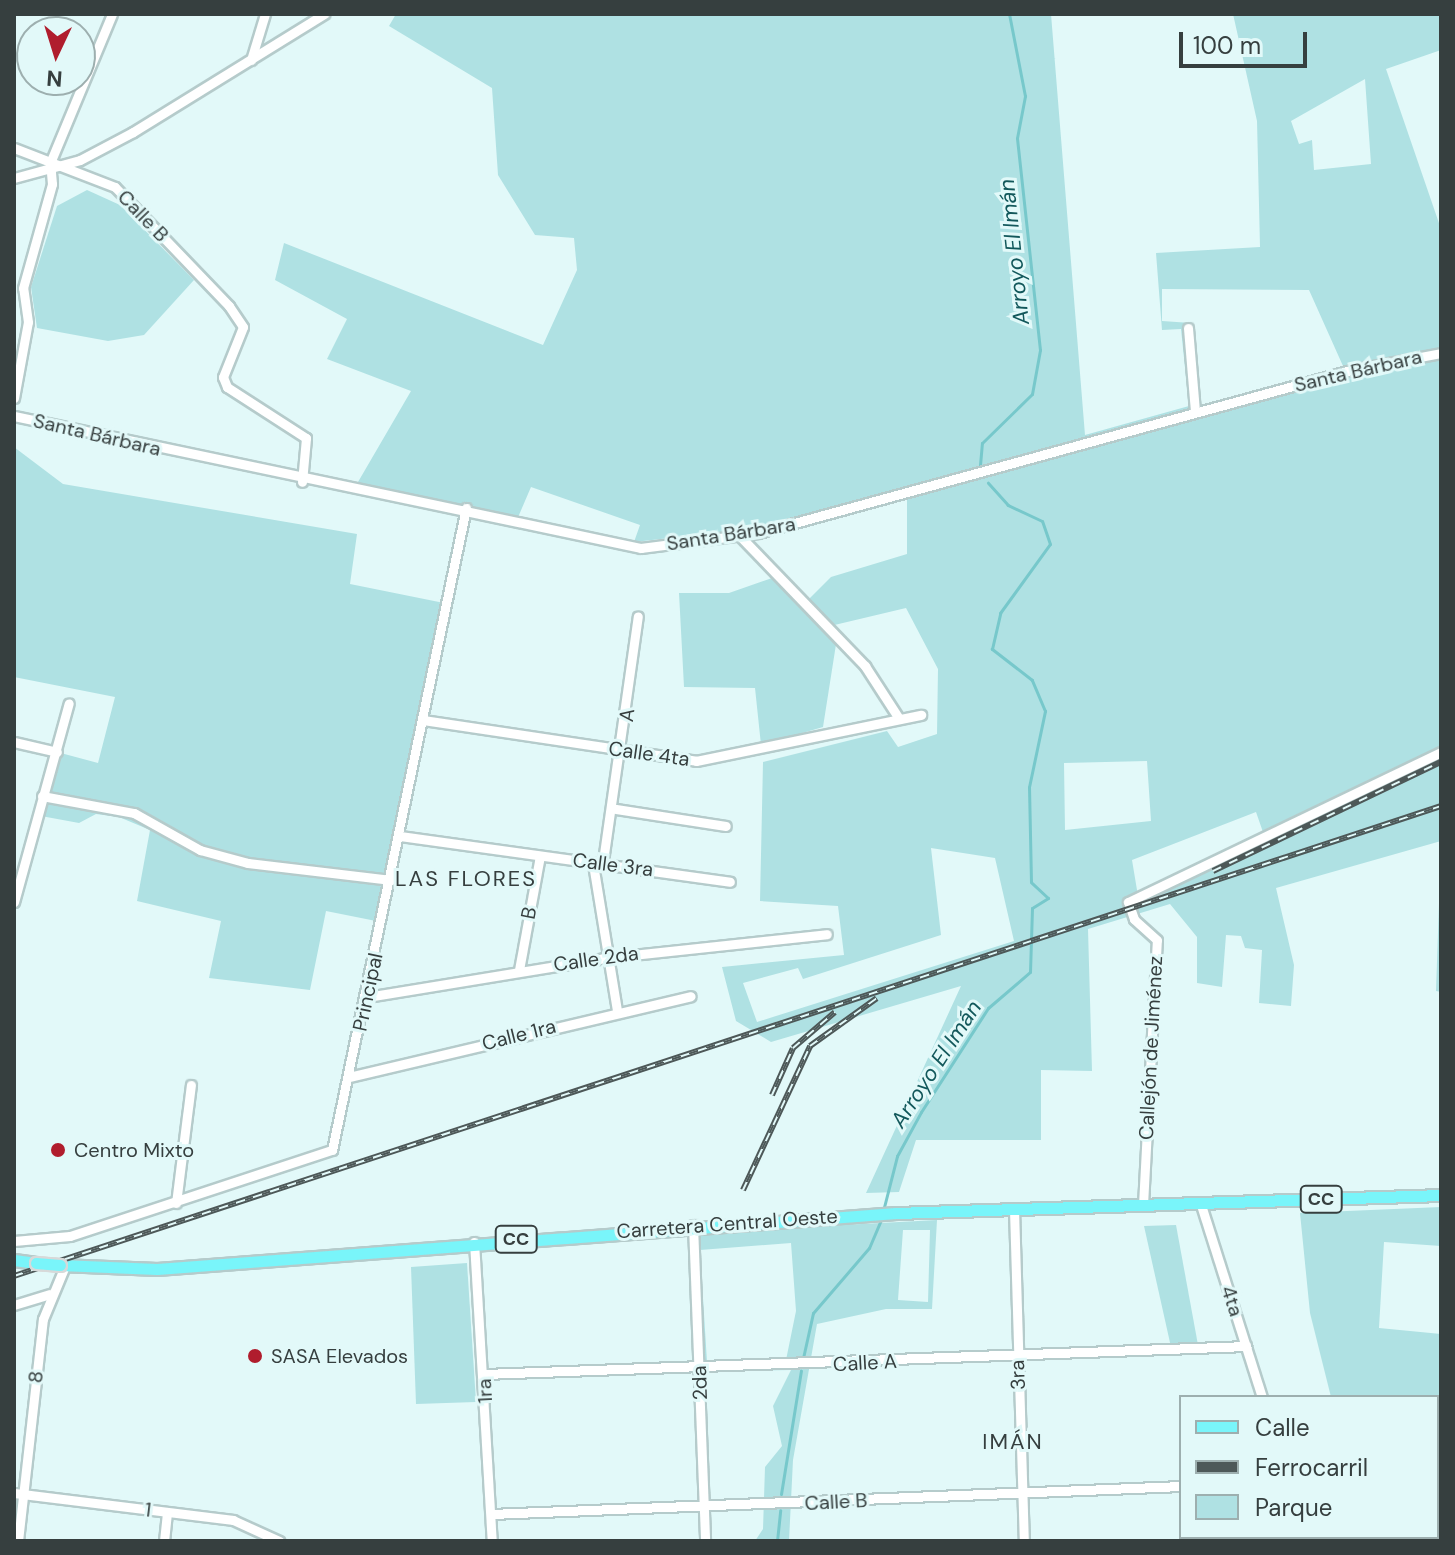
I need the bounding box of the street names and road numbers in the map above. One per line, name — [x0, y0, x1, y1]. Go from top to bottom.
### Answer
street label: Calle B — [113, 185, 173, 247]
street label: Santa Bárbara — [1292, 345, 1424, 397]
street label: Santa Bárbara — [31, 409, 163, 461]
street label: Santa Bárbara — [665, 512, 797, 556]
street label: A — [614, 707, 640, 723]
street label: Calle 4ta — [607, 736, 691, 772]
street label: Calle 3ra — [571, 848, 655, 882]
street label: B — [516, 905, 542, 921]
street label: Calle 2da — [552, 941, 640, 977]
street label: Principal — [348, 951, 388, 1033]
street label: Callejón de Jiménez — [1134, 955, 1168, 1141]
street label: Calle 1ra — [480, 1014, 558, 1056]
road number: CC — [1299, 1185, 1343, 1213]
street label: Carretera Central Oeste — [616, 1204, 838, 1244]
road number: CC — [494, 1225, 538, 1253]
street label: 4ta — [1216, 1283, 1248, 1319]
street label: Calle A — [832, 1349, 898, 1377]
street label: 3ra — [1005, 1360, 1031, 1390]
street label: 2da — [687, 1365, 713, 1401]
street label: 8 — [23, 1370, 49, 1384]
street label: 1ra — [472, 1378, 498, 1404]
street label: Calle B — [804, 1488, 868, 1516]
street label: 1 — [143, 1498, 153, 1522]

